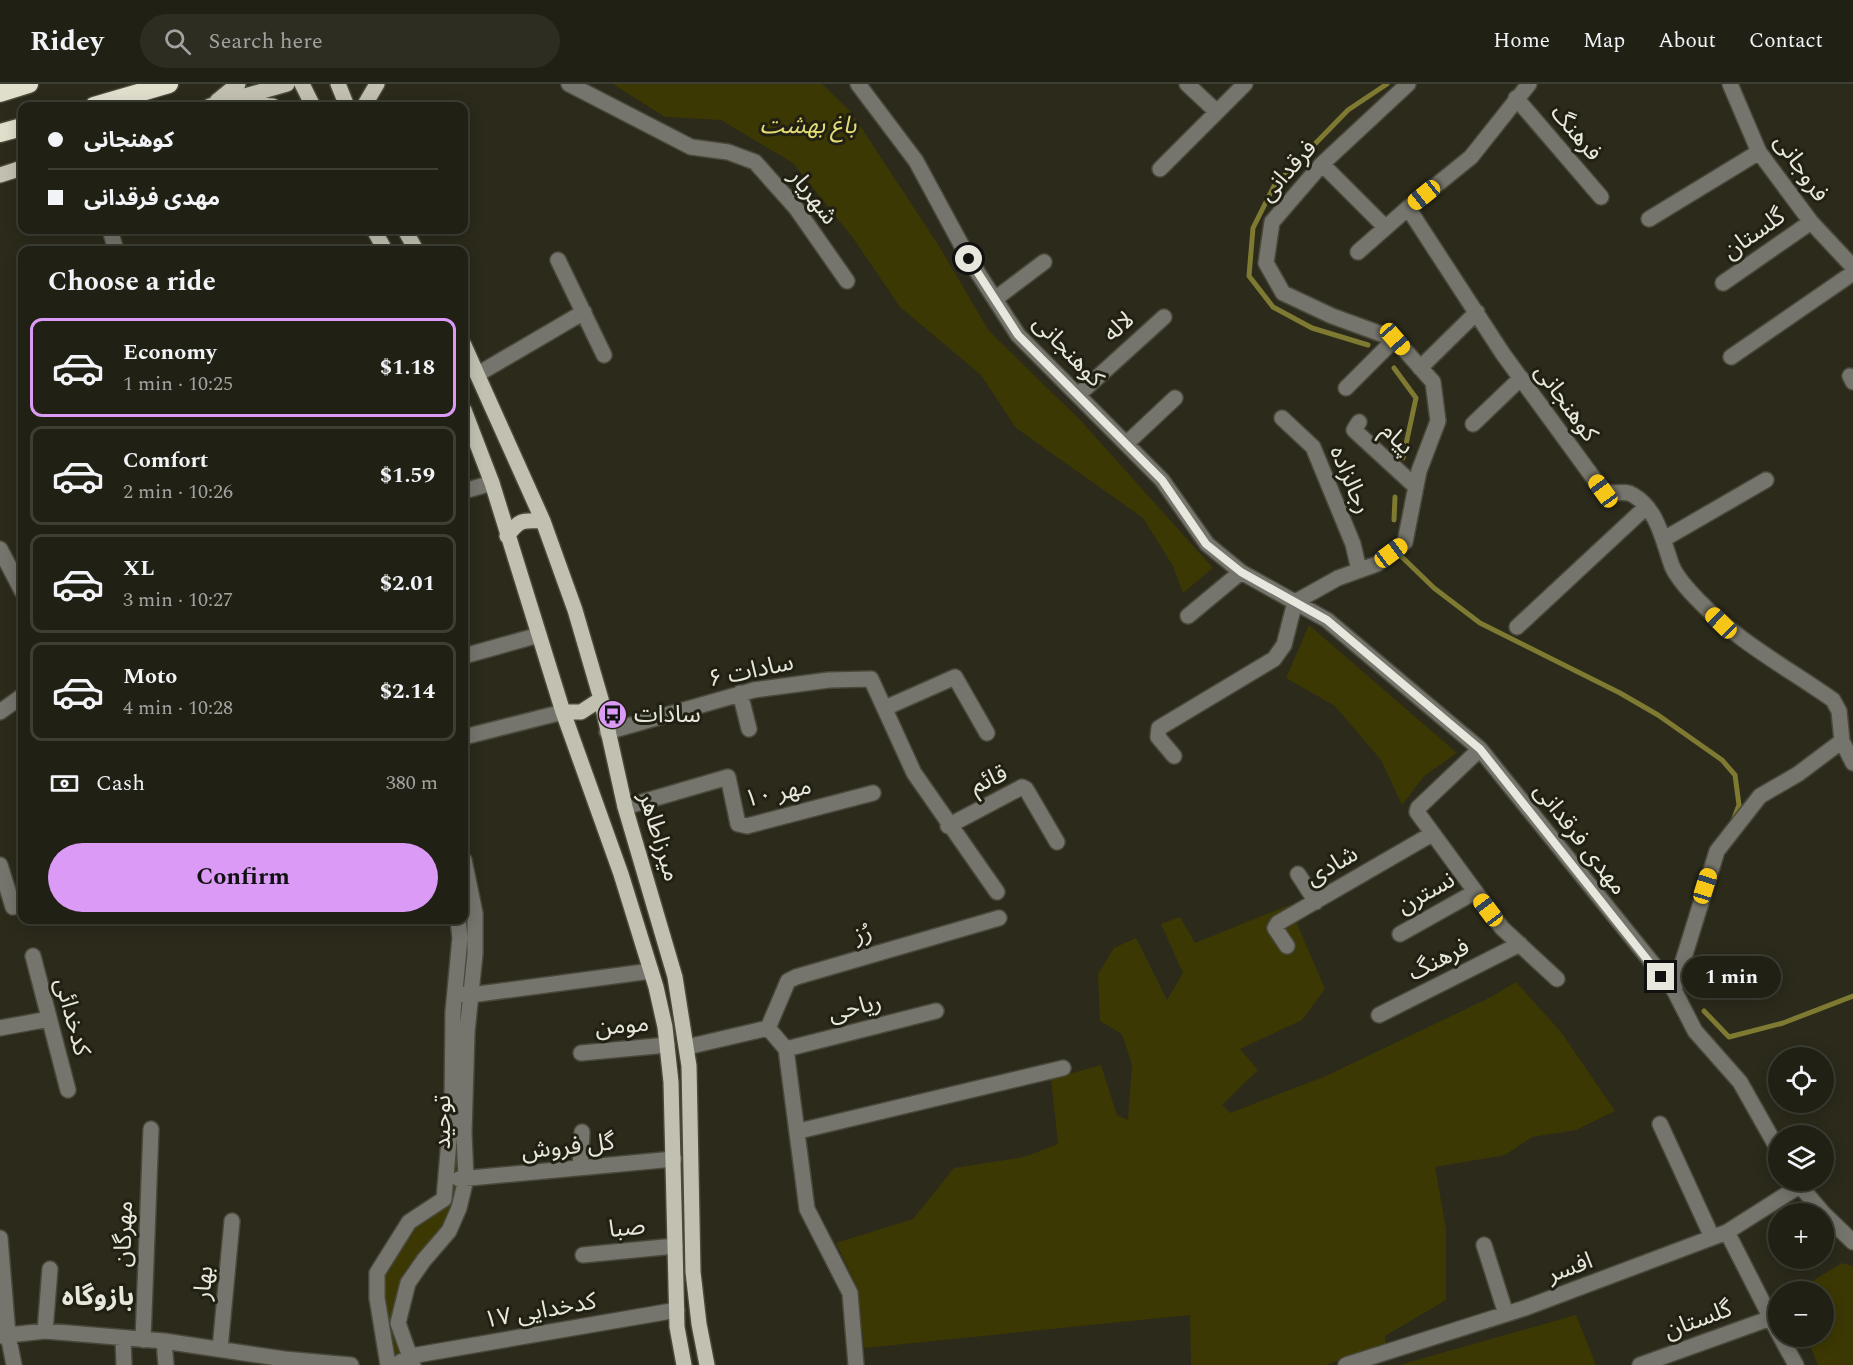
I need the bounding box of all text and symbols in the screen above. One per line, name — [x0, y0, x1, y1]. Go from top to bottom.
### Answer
search box — [140, 14, 560, 68]
text: Ridey — [30, 20, 104, 63]
icon: search — [161, 25, 194, 58]
text: Search here — [209, 25, 323, 58]
text: Home — [1493, 25, 1550, 57]
text: Map — [1583, 25, 1625, 57]
text: About — [1658, 25, 1716, 57]
text: Contact — [1749, 25, 1823, 57]
street label: فرهنگ — [1541, 97, 1611, 169]
park label: باغ بهشت — [760, 108, 857, 144]
text: کوهنجانی — [84, 124, 174, 157]
street label: فروجانی — [1764, 126, 1838, 210]
street label: فرقدانی — [1250, 132, 1326, 210]
street label: شهریار — [779, 160, 847, 233]
car — [1404, 177, 1444, 213]
text: مهدی فرقدانی — [84, 182, 220, 215]
street label: گلستان — [1715, 199, 1794, 269]
route start — [955, 245, 982, 272]
text: Choose a ride — [48, 261, 216, 303]
street label: لاله — [1095, 303, 1143, 351]
street label: کوهنجانی — [1024, 306, 1113, 397]
car — [1376, 320, 1414, 358]
text: Economy — [123, 336, 216, 369]
icon: car — [51, 341, 105, 395]
text: $1.18 — [380, 351, 435, 384]
street label: کوهنجانی — [1525, 356, 1608, 451]
text: 1 min · 10:25 — [123, 369, 233, 399]
street label: پیام — [1372, 414, 1422, 464]
street label: رجالزاده — [1320, 440, 1380, 520]
text: Comfort — [123, 444, 208, 477]
icon: car — [51, 449, 105, 503]
text: $1.59 — [380, 459, 435, 492]
car — [1585, 471, 1621, 511]
text: 2 min · 10:26 — [123, 477, 233, 507]
car — [1371, 535, 1411, 571]
text: XL — [123, 552, 154, 585]
icon: car — [51, 557, 105, 611]
text: $2.01 — [380, 567, 435, 600]
text: 3 min · 10:27 — [123, 585, 233, 615]
car — [1702, 604, 1740, 642]
street label: سادات ۶ — [705, 644, 797, 698]
text: Moto — [123, 660, 177, 693]
icon: car — [51, 665, 105, 719]
text: $2.14 — [380, 675, 435, 708]
text: 4 min · 10:28 — [123, 693, 233, 723]
place label: سادات — [634, 697, 701, 733]
bus stop icon: سادات — [597, 699, 629, 731]
street label: قائم — [964, 756, 1014, 804]
icon: cash — [48, 767, 81, 800]
text: Cash — [96, 767, 145, 800]
text: 380 m — [386, 768, 438, 798]
street label: مهر ۱۰ — [741, 768, 815, 818]
street label: مهدی فرقدانی — [1524, 775, 1636, 903]
street label: میرزاطاهر — [628, 787, 690, 886]
street label: شادی — [1299, 837, 1365, 895]
button: Confirm — [48, 843, 438, 912]
street label: نسترن — [1390, 862, 1462, 924]
car — [1691, 866, 1719, 906]
car — [1470, 890, 1506, 930]
street label: رُز — [849, 914, 876, 954]
street label: فرهنگ — [1402, 929, 1476, 991]
callout: 1 min — [1682, 956, 1781, 998]
text: 1 min — [1705, 962, 1758, 992]
route end — [1647, 963, 1674, 990]
street label: کدخدائی — [44, 974, 100, 1061]
street label: ریاحی — [824, 984, 886, 1032]
street label: مومن — [594, 1006, 650, 1046]
map controls — [1768, 1047, 1834, 1347]
button: locate — [1768, 1047, 1834, 1113]
street label: توحید — [425, 1095, 461, 1149]
street label: گل فروش — [520, 1124, 617, 1170]
button: layers — [1768, 1125, 1834, 1191]
street label: مهرگان — [105, 1200, 143, 1268]
button: + — [1768, 1203, 1834, 1269]
street label: صبا — [607, 1208, 647, 1248]
street label: افسر — [1541, 1243, 1598, 1293]
street label: بهار — [184, 1264, 223, 1303]
district label: بازوگاه — [62, 1277, 134, 1317]
button: − — [1768, 1281, 1834, 1347]
street label: کدخدایی ۱۷ — [481, 1283, 600, 1339]
street label: گلستان — [1659, 1291, 1738, 1349]

